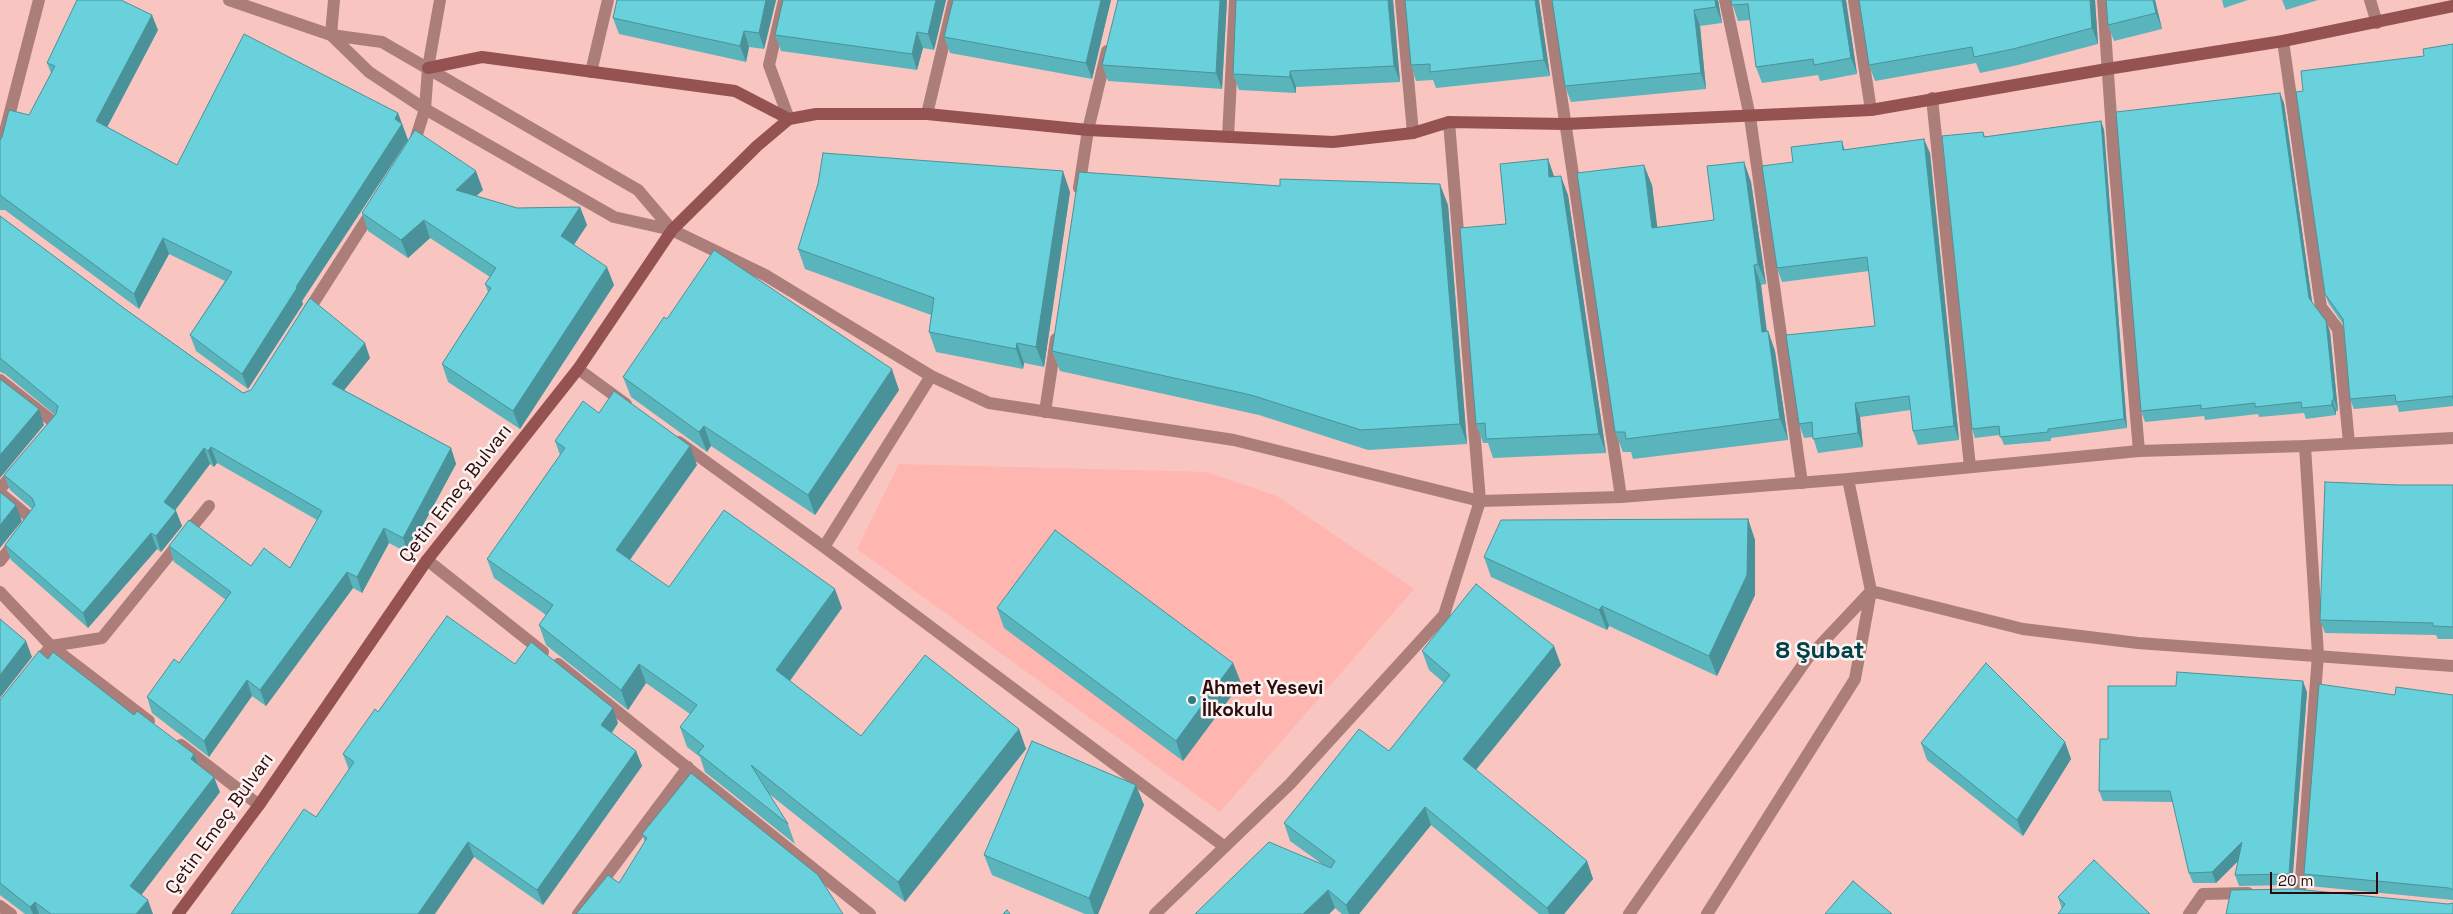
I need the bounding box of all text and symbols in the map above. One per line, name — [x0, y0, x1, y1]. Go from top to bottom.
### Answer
street label: Çetin Emeç Bulvarı — [395, 420, 517, 568]
district label: 8 Şubat — [1775, 637, 1865, 665]
place label: Ahmet Yesevi İlkokulu — [1202, 678, 1323, 722]
marker: Ahmet Yesevi İlkokulu — [1186, 694, 1198, 706]
street label: Çetin Emeç Bulvarı — [161, 749, 279, 899]
scale bar — [2273, 862, 2380, 894]
text: 20 m — [2278, 871, 2313, 890]

